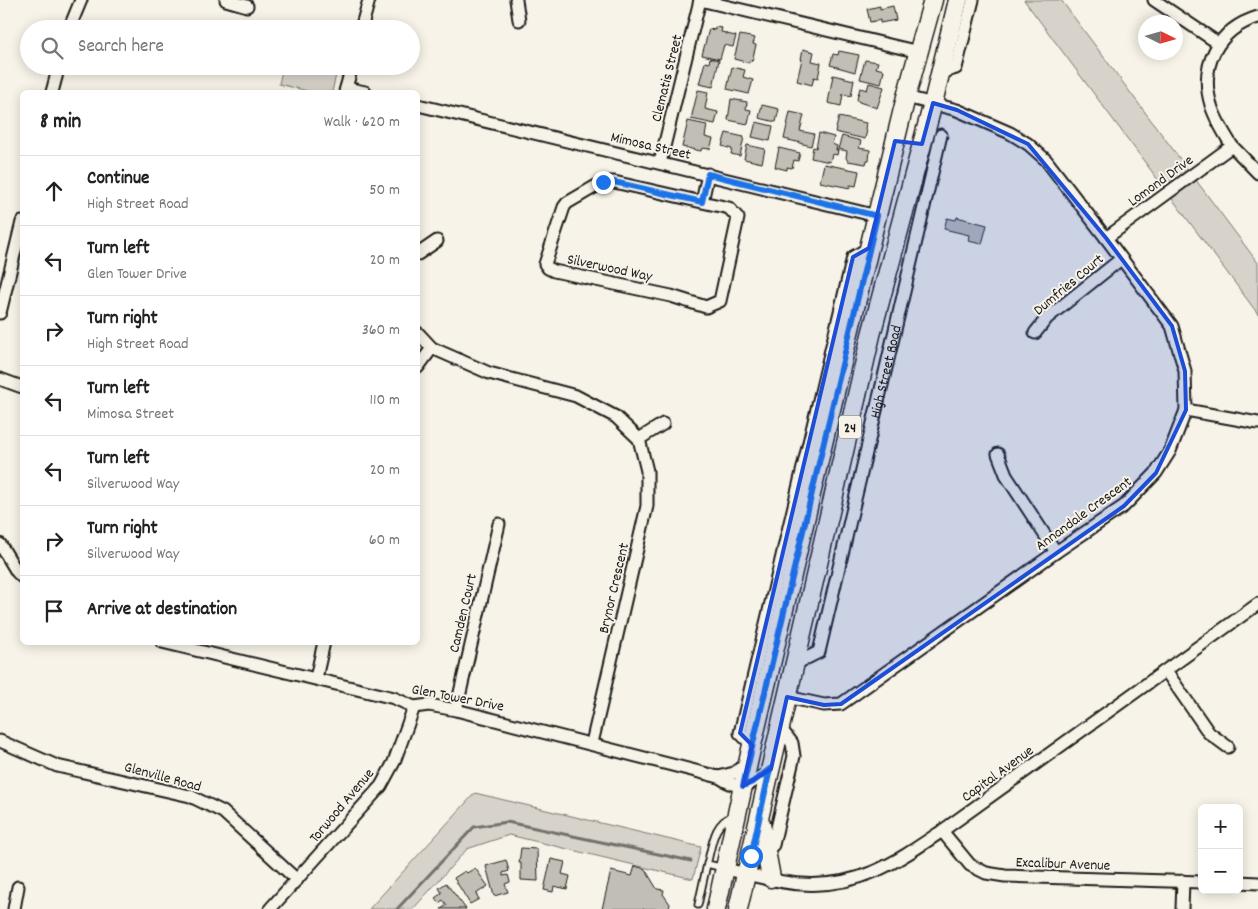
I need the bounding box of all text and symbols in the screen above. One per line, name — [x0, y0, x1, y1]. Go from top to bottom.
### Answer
north arrow — [1138, 15, 1183, 60]
search box — [20, 20, 420, 75]
street label: Clematis Street — [646, 32, 690, 125]
icon: search — [38, 34, 66, 62]
text: Search here — [78, 34, 164, 61]
text: 8 min — [40, 108, 81, 138]
text: Walk · 620 m — [324, 111, 400, 134]
street label: Mimosa Street — [608, 127, 693, 167]
street label: Lomond Drive — [1124, 150, 1199, 213]
text: Continue — [87, 166, 149, 193]
route end — [592, 171, 615, 194]
icon: ahead — [40, 177, 68, 205]
text: 50 m — [369, 179, 400, 202]
text: High Street Road — [87, 193, 189, 216]
text: Turn left — [87, 236, 150, 263]
icon: left — [40, 247, 68, 275]
text: 20 m — [370, 249, 400, 272]
street label: Silverwood Way — [565, 249, 655, 289]
street label: Dumfries Court — [1029, 249, 1110, 322]
text: Glen Tower Drive — [87, 263, 187, 286]
text: Turn right — [87, 306, 158, 333]
icon: right — [40, 317, 68, 345]
text: 360 m — [362, 319, 400, 342]
street label: High Street Road — [865, 323, 909, 421]
text: High Street Road — [87, 333, 189, 356]
text: Turn left — [87, 376, 150, 403]
icon: left — [40, 387, 68, 415]
text: 110 m — [370, 389, 400, 412]
text: Mimosa Street — [87, 403, 174, 426]
road number: 24 — [839, 416, 861, 438]
text: Turn left — [87, 446, 150, 473]
icon: left — [40, 457, 68, 485]
text: 20 m — [370, 459, 400, 482]
street label: Annandale Crescent — [1031, 472, 1137, 557]
text: Silverwood Way — [87, 473, 179, 496]
text: Turn right — [87, 516, 158, 543]
icon: right — [40, 527, 68, 555]
text: 60 m — [369, 529, 400, 552]
street label: Brynor Crescent — [594, 541, 636, 636]
text: Silverwood Way — [87, 543, 179, 566]
street label: Camden Court — [444, 571, 484, 655]
icon: arrive — [40, 597, 68, 625]
text: Arrive at destination — [87, 597, 237, 624]
street label: Glen Tower Drive — [410, 679, 506, 719]
street label: Capital Avenue — [957, 741, 1039, 808]
street label: Glenville Road — [122, 757, 203, 799]
street label: Torwood Avenue — [305, 764, 381, 848]
map controls — [1198, 804, 1243, 894]
button: + — [1198, 804, 1243, 849]
route start — [740, 845, 763, 868]
button: − — [1198, 849, 1243, 894]
street label: Excalibur Avenue — [1015, 852, 1111, 878]

